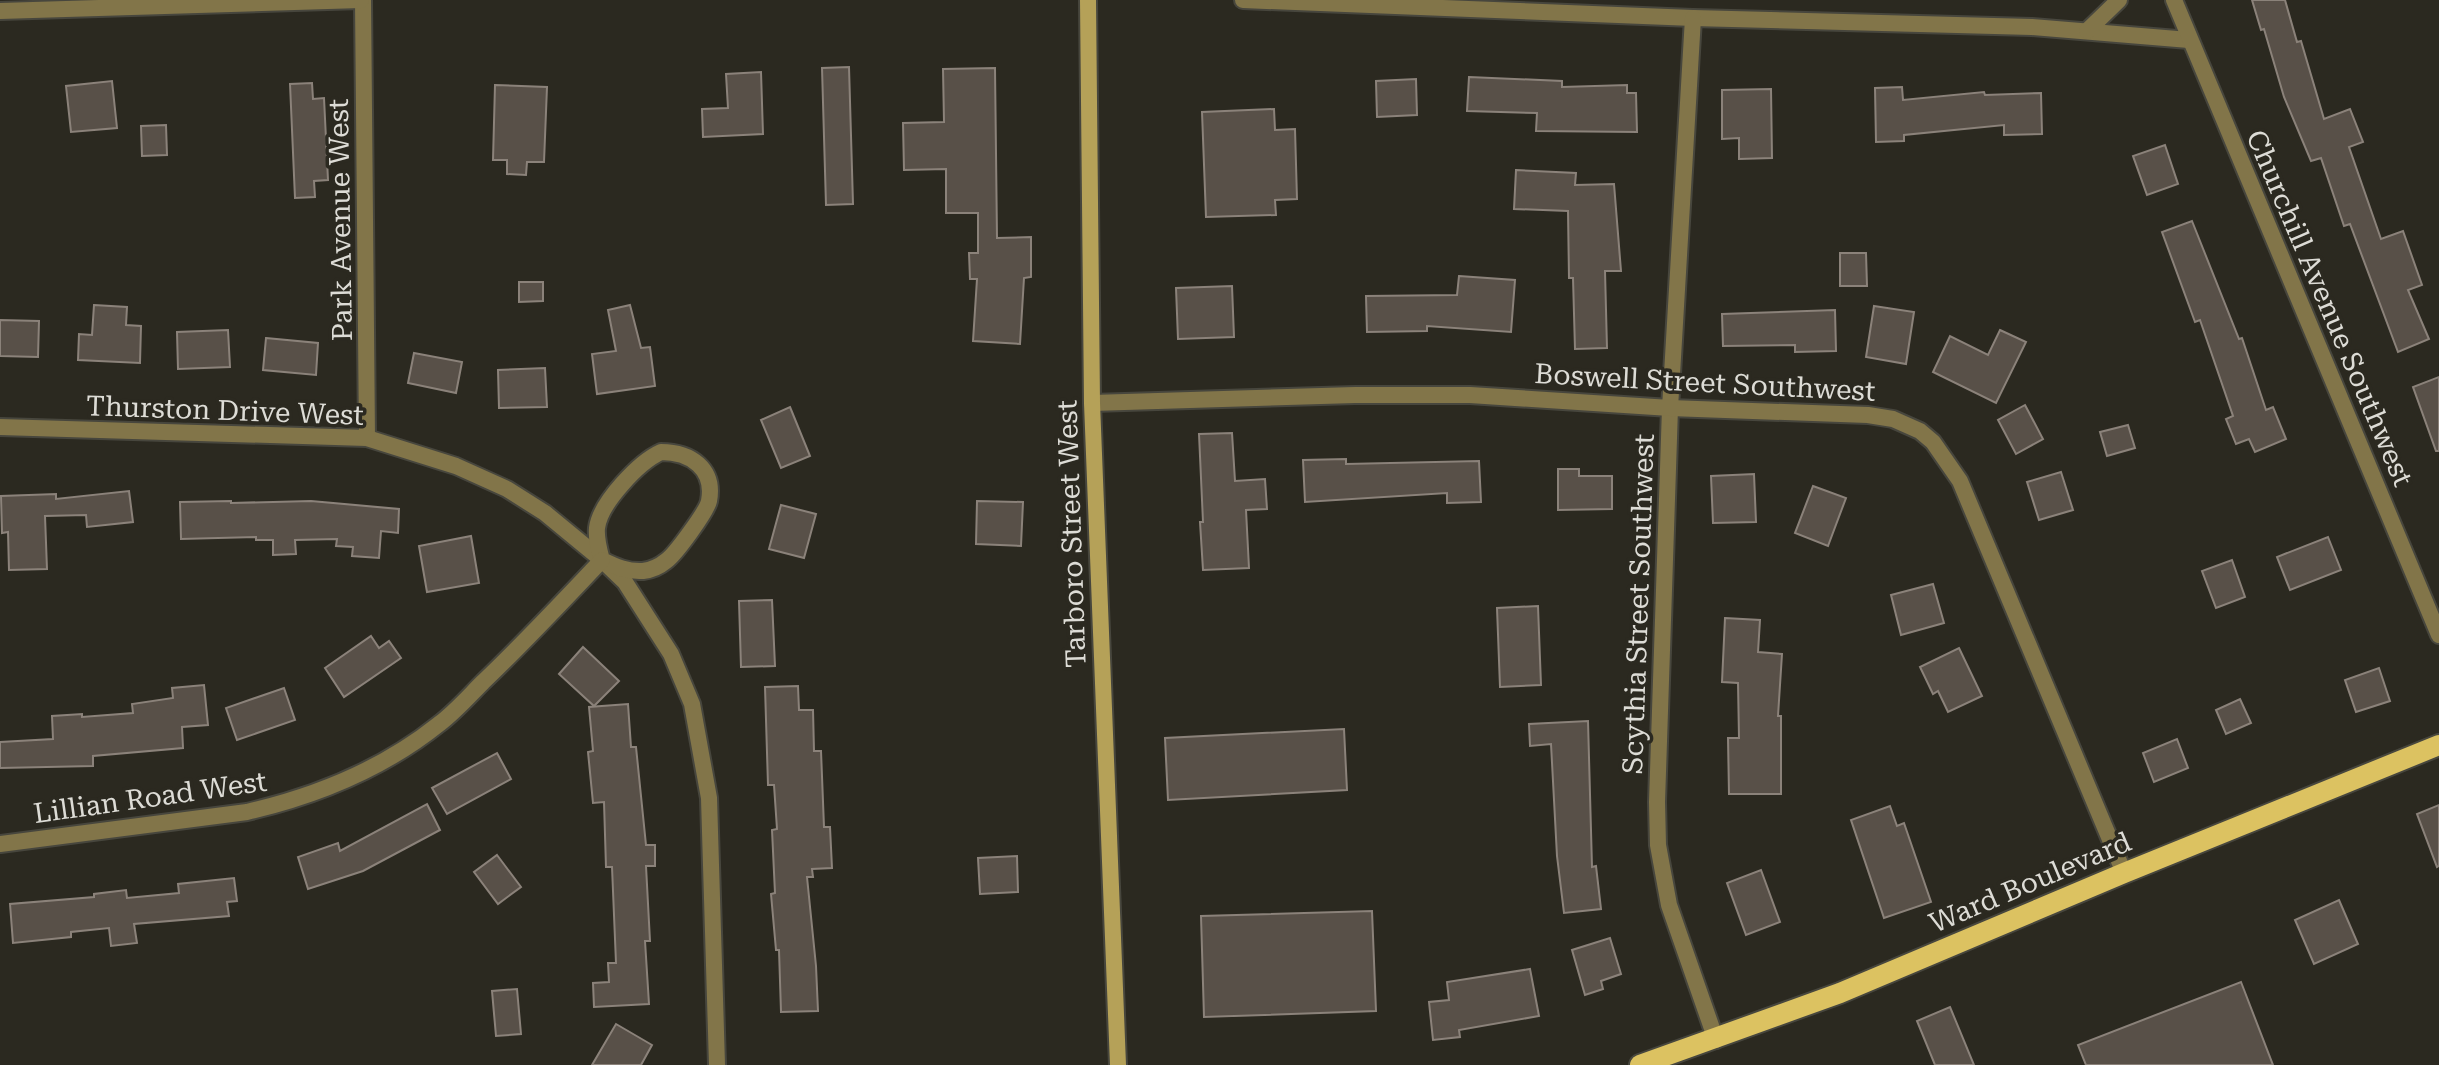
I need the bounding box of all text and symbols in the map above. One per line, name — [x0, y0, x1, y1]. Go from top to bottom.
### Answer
street label: Park Avenue West — [322, 98, 359, 342]
street label: Churchill Avenue Southwest — [2239, 125, 2420, 491]
street label: Boswell Street Southwest — [1534, 357, 1876, 408]
street label: Thurston Drive West — [86, 389, 364, 432]
street label: Tarboro Street West — [1050, 399, 1093, 669]
street label: Scythia Street Southwest — [1616, 433, 1661, 775]
street label: Lillian Road West — [31, 765, 269, 830]
street label: Ward Boulevard — [1924, 825, 2136, 940]

